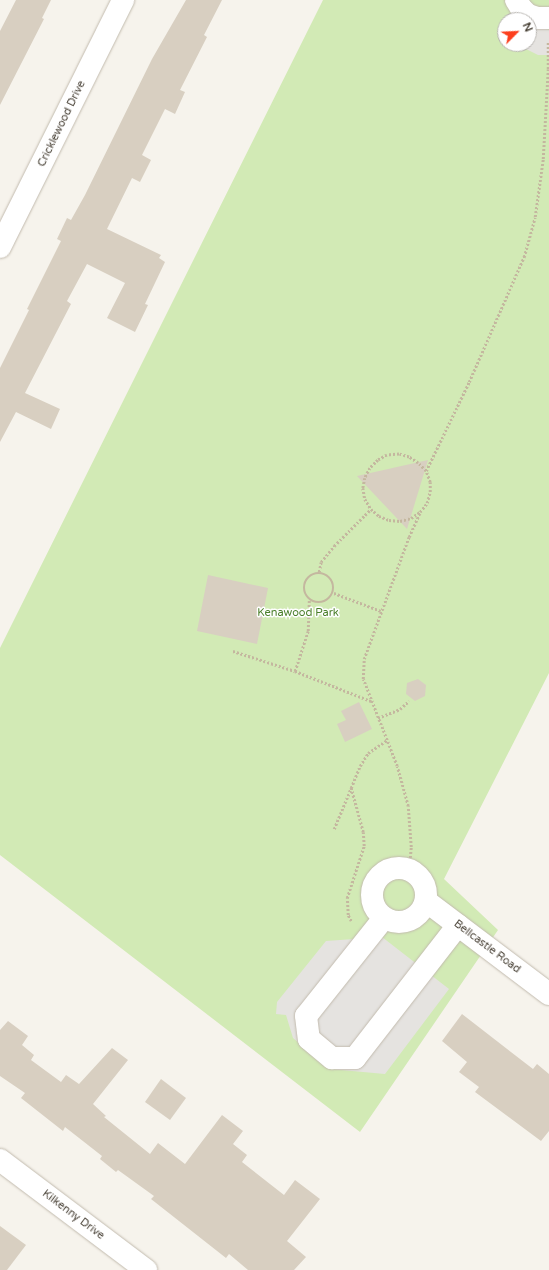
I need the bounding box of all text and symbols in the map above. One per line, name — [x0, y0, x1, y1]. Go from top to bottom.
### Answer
north arrow — [497, 12, 537, 52]
text: N — [520, 21, 535, 34]
street label: Cricklewood Drive — [35, 79, 89, 169]
park label: Kenawood Park — [257, 606, 339, 620]
street label: Bellcastle Road — [451, 918, 523, 976]
street label: Kilkenny Drive — [39, 1187, 107, 1243]

